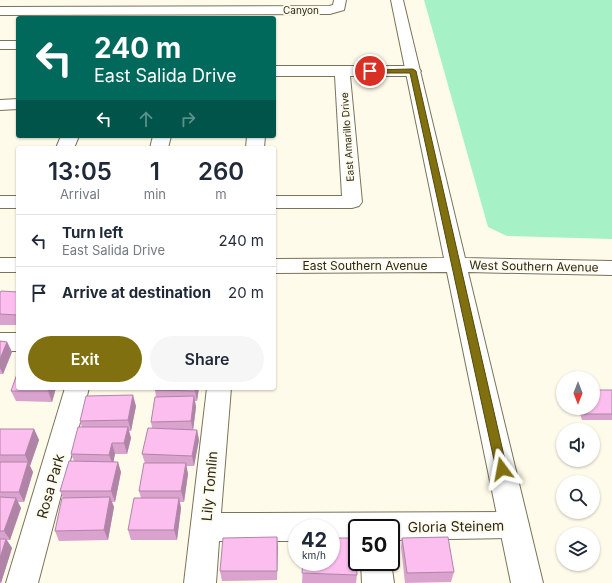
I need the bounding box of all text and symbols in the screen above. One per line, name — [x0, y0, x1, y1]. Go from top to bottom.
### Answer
street label: Canyon — [283, 4, 319, 16]
text: 240 m — [94, 31, 181, 65]
icon: left — [28, 32, 80, 84]
pin — [353, 54, 387, 88]
icon: arrive — [359, 60, 381, 82]
text: East Salida Drive — [94, 65, 237, 86]
street label: East Amarillo Drive — [338, 92, 356, 182]
icon: left — [93, 108, 115, 130]
icon: ahead — [135, 108, 157, 130]
icon: right — [177, 108, 199, 130]
text: 13:05 — [48, 157, 112, 186]
text: 1 — [150, 157, 160, 186]
text: 260 — [198, 157, 244, 186]
text: Arrival — [60, 186, 100, 202]
text: min — [144, 186, 166, 202]
text: m — [215, 186, 227, 202]
text: Turn left — [62, 223, 123, 242]
icon: left — [28, 230, 50, 252]
text: 240 m — [219, 231, 264, 250]
text: East Salida Drive — [62, 242, 165, 258]
street label: West Southern Avenue — [469, 257, 599, 275]
street label: East Southern Avenue — [303, 258, 427, 273]
icon: arrive — [28, 282, 50, 304]
text: Arrive at destination — [62, 283, 211, 302]
text: 20 m — [228, 283, 264, 302]
button: Exit — [28, 336, 142, 382]
button: Share — [150, 336, 264, 382]
north arrow — [556, 371, 600, 415]
map controls — [556, 371, 600, 571]
button: sound — [556, 423, 600, 467]
position arrow — [481, 448, 523, 490]
street label: Lily Tomlin — [197, 450, 221, 522]
street label: Rosa Park — [33, 451, 67, 520]
button: search — [556, 475, 600, 519]
street label: Gloria Steinem — [408, 517, 504, 535]
speed limit sign: 50 — [348, 519, 400, 571]
button: layers — [556, 527, 600, 571]
text: 42 — [301, 528, 327, 552]
text: km/h — [302, 549, 326, 561]

